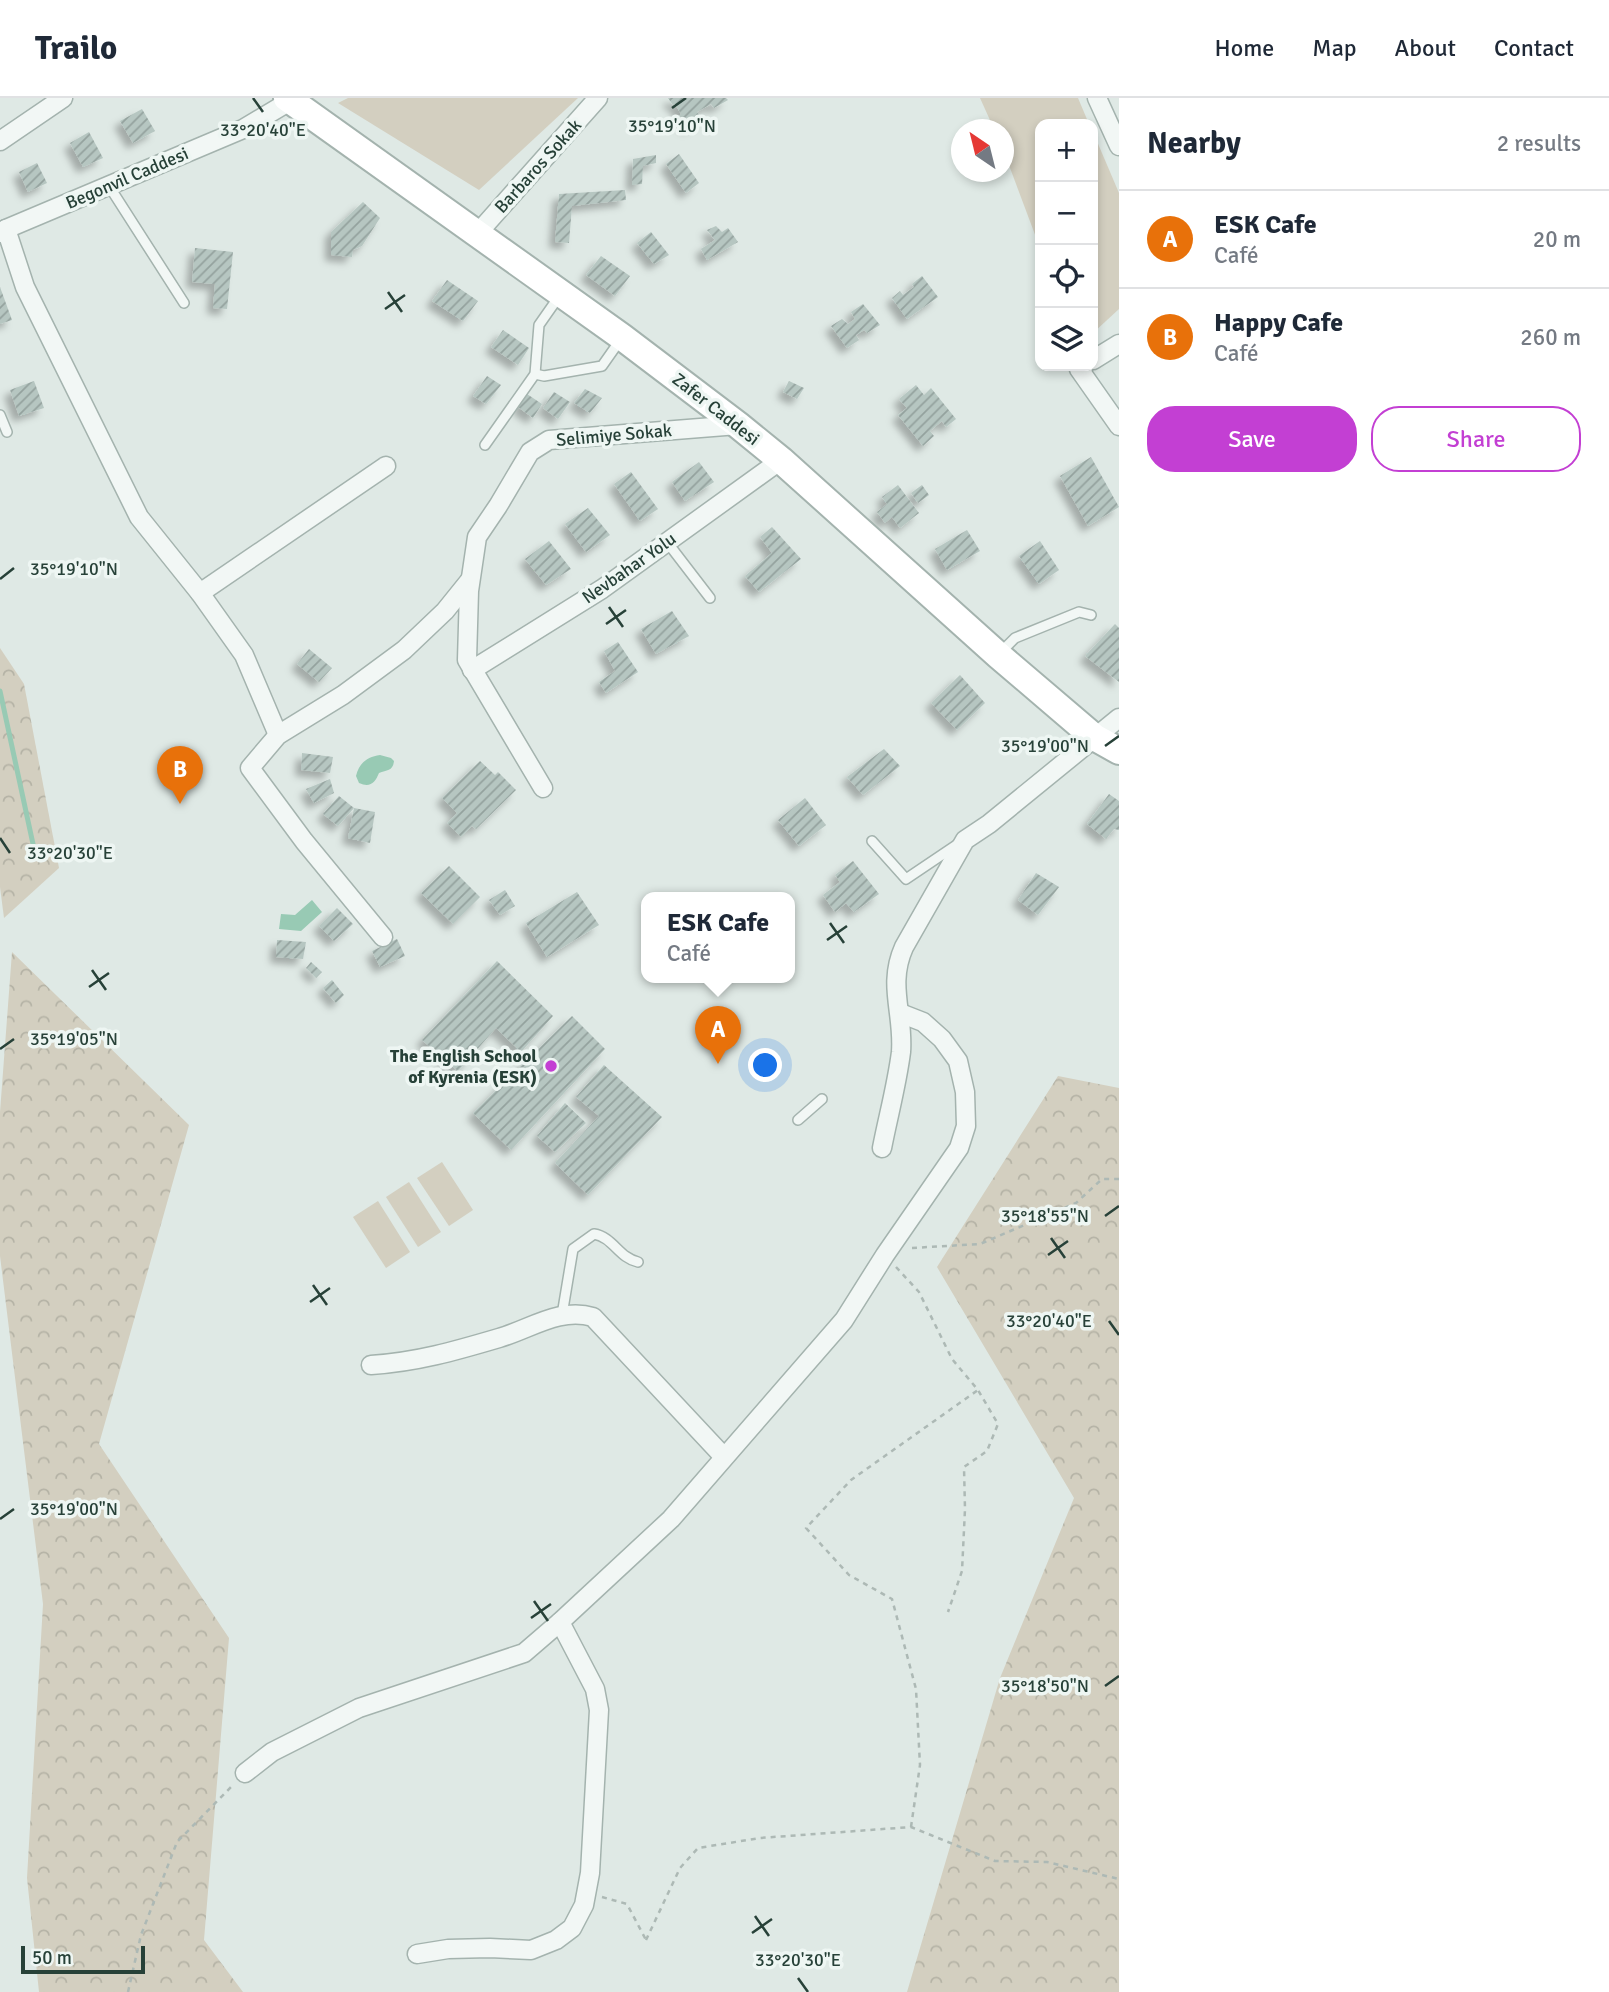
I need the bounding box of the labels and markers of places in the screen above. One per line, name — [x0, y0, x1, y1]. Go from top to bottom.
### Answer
pin: B — [157, 746, 203, 804]
pin: A — [695, 1006, 741, 1064]
place label: The English School of Kyrenia (ESK) — [390, 1045, 537, 1088]
marker: The English School of Kyrenia (ESK) — [543, 1058, 559, 1074]

